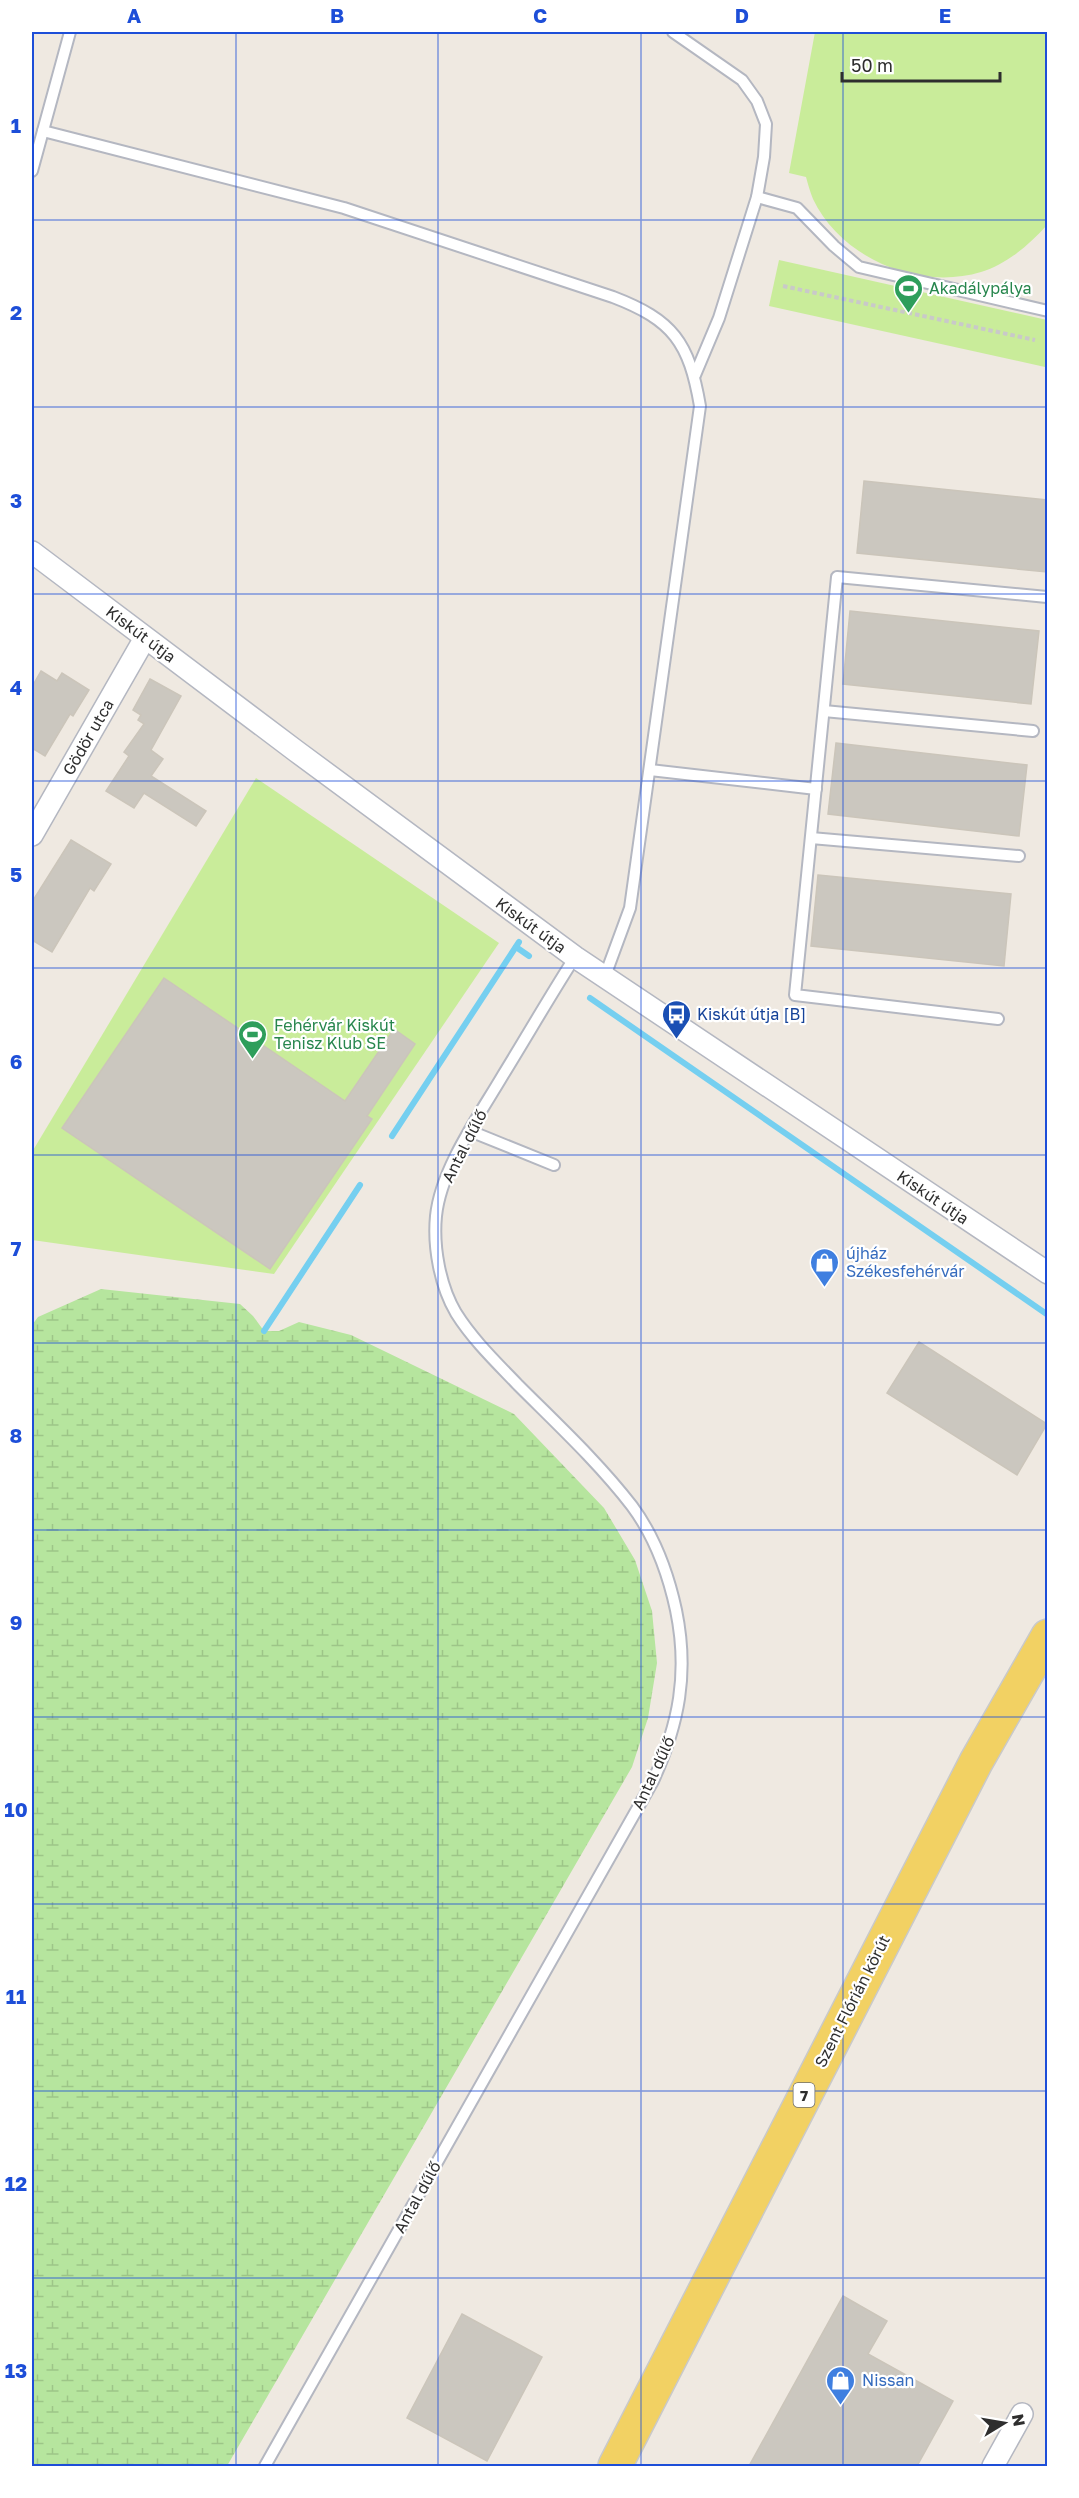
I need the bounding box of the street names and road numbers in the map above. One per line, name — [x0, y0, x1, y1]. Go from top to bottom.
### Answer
street label: Kiskút útja — [102, 601, 180, 667]
street label: Gödör utca — [58, 695, 118, 779]
street label: Kiskút útja — [492, 893, 570, 957]
street label: Antal dűlő — [437, 1106, 491, 1186]
street label: Kiskút útja — [893, 1166, 973, 1228]
street label: Antal dűlő — [627, 1733, 679, 1813]
street label: Szent Flórián körút — [810, 1932, 894, 2070]
road number: 7 — [794, 2083, 814, 2107]
street label: Antal dűlő — [389, 2157, 445, 2236]

